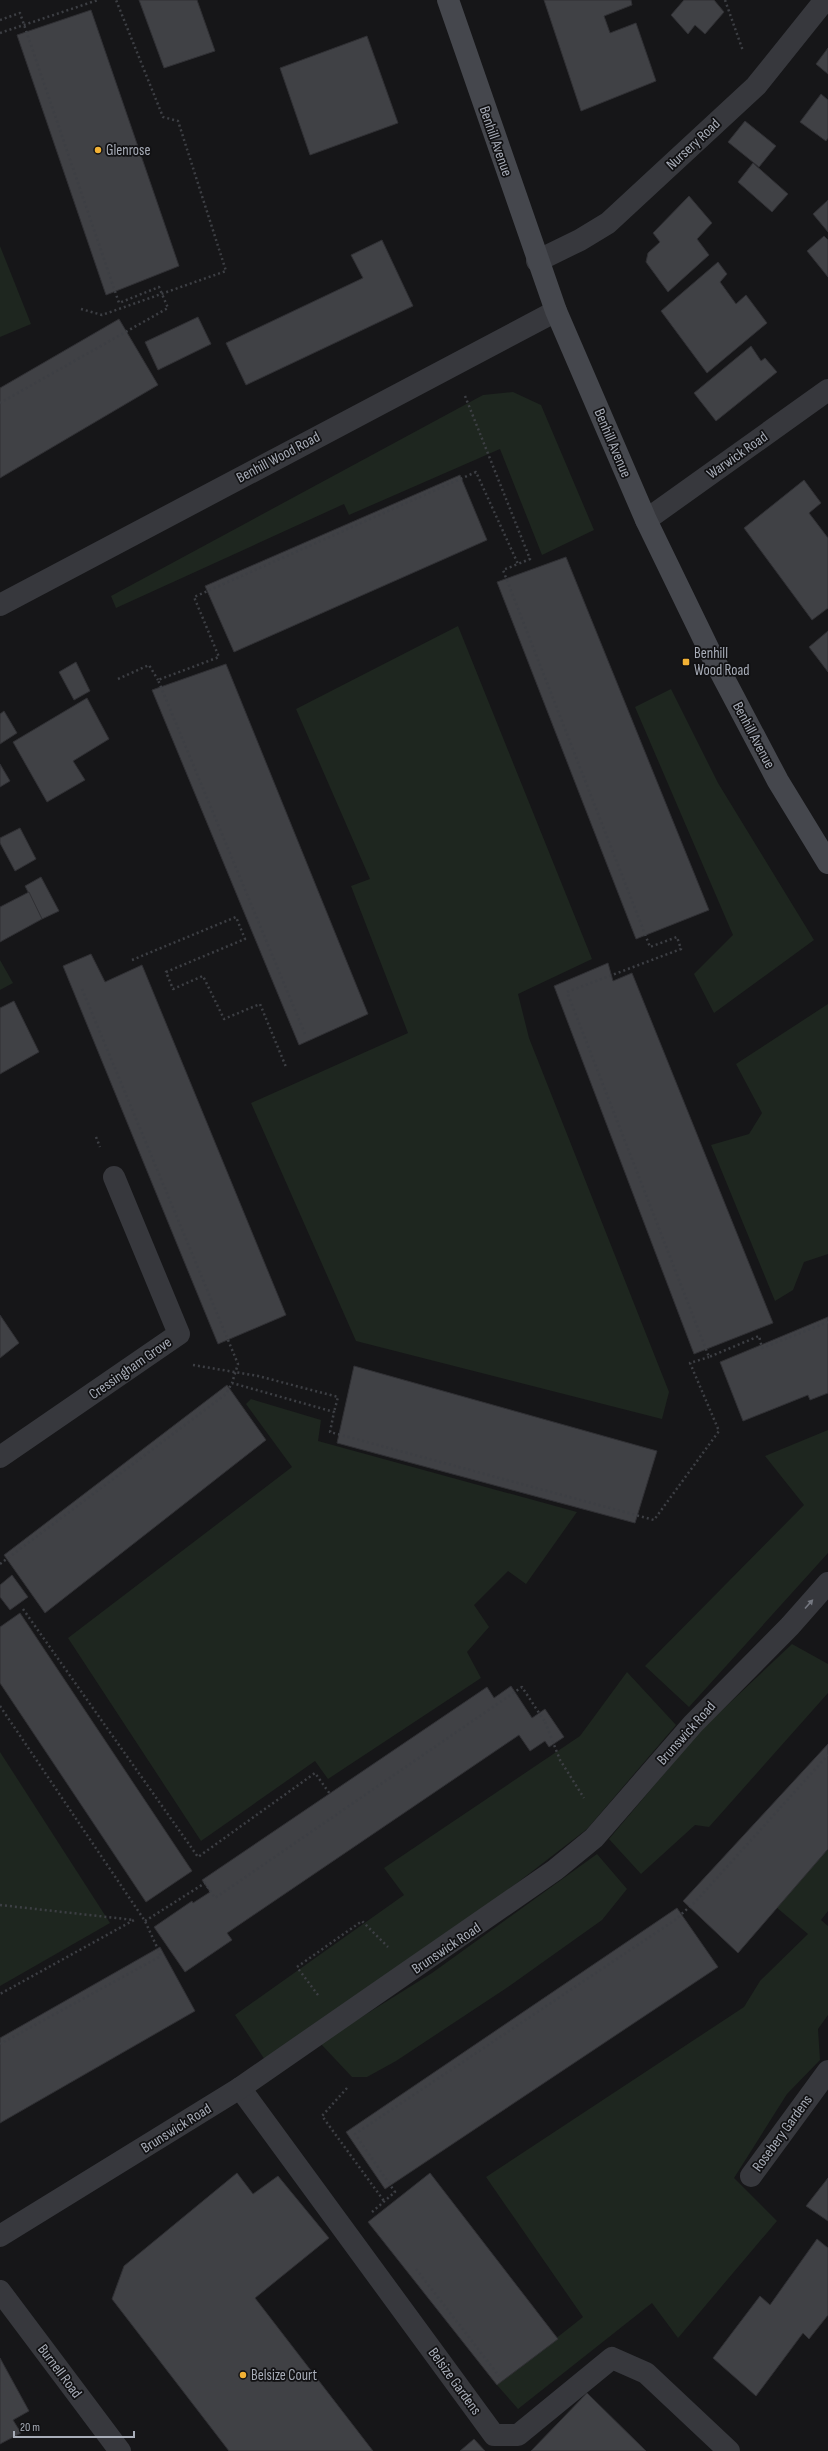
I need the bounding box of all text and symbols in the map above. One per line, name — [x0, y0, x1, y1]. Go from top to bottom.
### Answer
street label: Benhill Avenue — [475, 104, 516, 179]
street label: Nursery Road — [662, 115, 724, 174]
place label: Glenrose — [106, 141, 150, 160]
marker: Glenrose — [93, 145, 103, 155]
street label: Benhill Avenue — [590, 406, 636, 480]
street label: Benhill Wood Road — [233, 427, 323, 487]
street label: Warwick Road — [703, 428, 771, 483]
place label: Benhill Wood Road — [694, 644, 750, 680]
marker: Benhill Wood Road — [681, 657, 691, 667]
street label: Benhill Avenue — [728, 699, 779, 772]
street label: Cressingham Grove — [85, 1333, 175, 1404]
one-way arrow — [804, 1599, 814, 1609]
street label: Brunswick Road — [653, 1697, 720, 1769]
street label: Brunswick Road — [408, 1918, 485, 1978]
street label: Rosebery Gardens — [748, 2091, 817, 2176]
street label: Brunswick Road — [138, 2099, 215, 2158]
street label: Burnell Road — [33, 2341, 86, 2402]
street label: Belsize Gardens — [424, 2344, 485, 2419]
place label: Belsize Court — [251, 2366, 317, 2385]
marker: Belsize Court — [238, 2370, 248, 2380]
scale bar — [14, 2413, 134, 2439]
text: 20 m — [20, 2420, 40, 2435]

